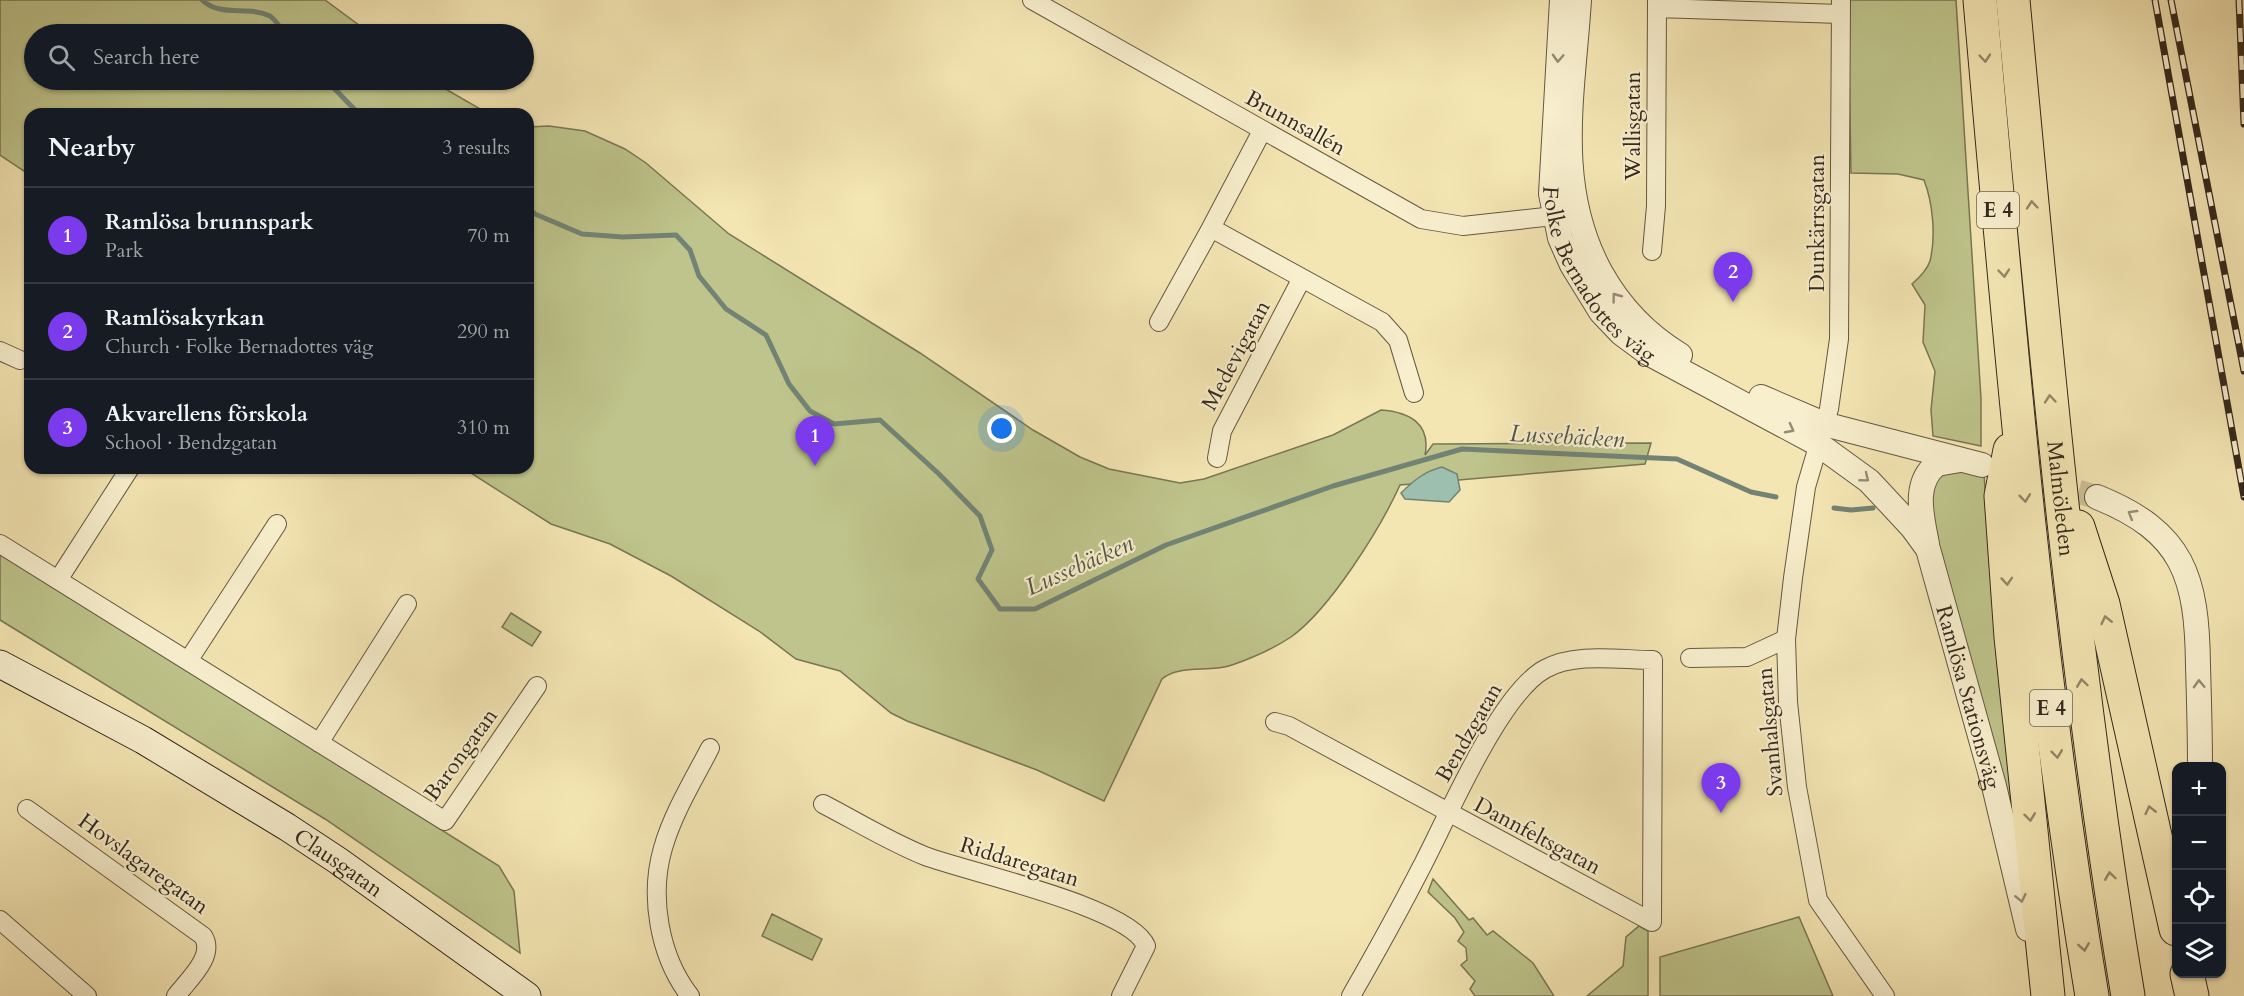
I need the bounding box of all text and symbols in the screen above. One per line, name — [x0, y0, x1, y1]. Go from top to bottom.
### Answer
search box — [24, 24, 534, 90]
icon: search — [45, 41, 78, 74]
text: Search here — [93, 42, 200, 72]
one-way arrow — [1551, 54, 1564, 63]
one-way arrow — [1978, 54, 1991, 63]
street label: Wallisgatan — [1618, 71, 1648, 182]
street label: Brunnsallén — [1240, 83, 1352, 163]
text: Nearby — [48, 130, 136, 165]
text: 3 results — [442, 134, 510, 161]
street label: Dunkärrsgatan — [1802, 153, 1832, 292]
street label: Folke Bernadottes väg — [1535, 185, 1661, 371]
road number: E 4 — [1977, 192, 2019, 228]
one-way arrow — [2026, 200, 2039, 209]
text: Ramlösa brunnspark — [105, 207, 313, 237]
text: 1 — [62, 222, 73, 249]
text: 70 m — [467, 222, 510, 249]
text: Park — [105, 237, 143, 264]
pin: 2 — [1714, 252, 1752, 302]
one-way arrow — [1997, 269, 2010, 278]
one-way arrow — [1612, 292, 1623, 303]
street label: Medevigatan — [1194, 295, 1278, 416]
text: Ramlösakyrkan — [105, 303, 265, 333]
text: 2 — [62, 318, 73, 345]
text: 290 m — [457, 318, 510, 345]
text: Church · Folke Bernadottes väg — [105, 333, 373, 360]
one-way arrow — [2044, 394, 2057, 404]
text: Akvarellens förskola — [105, 399, 308, 429]
text: 3 — [62, 414, 73, 441]
text: 310 m — [457, 414, 510, 441]
your location — [987, 414, 1016, 443]
pin: 1 — [796, 416, 834, 466]
water label: Lussebäcken — [1509, 417, 1625, 456]
one-way arrow — [1783, 422, 1794, 433]
text: School · Bendzgatan — [105, 429, 277, 456]
street label: Malmöleden — [2039, 439, 2082, 559]
one-way arrow — [1858, 471, 1869, 482]
one-way arrow — [2018, 493, 2031, 503]
one-way arrow — [2128, 509, 2138, 521]
water label: Lussebäcken — [1020, 527, 1139, 604]
one-way arrow — [2000, 576, 2013, 585]
street label: Ramlösa Stationsväg — [1928, 602, 2008, 793]
one-way arrow — [2101, 615, 2114, 625]
street label: Svanhalsgatan — [1749, 666, 1791, 798]
street label: Bendzgatan — [1428, 677, 1510, 788]
one-way arrow — [2077, 678, 2089, 687]
one-way arrow — [2193, 680, 2205, 689]
road number: E 4 — [2030, 690, 2072, 726]
street label: Barongatan — [417, 702, 505, 807]
one-way arrow — [2050, 750, 2062, 759]
map controls — [2172, 762, 2226, 978]
button: + — [2172, 762, 2226, 816]
pin: 3 — [1702, 764, 1740, 813]
street label: Dannfeltsgatan — [1469, 790, 1607, 882]
one-way arrow — [2144, 805, 2157, 815]
street label: Hovslagaregatan — [72, 806, 215, 922]
one-way arrow — [2023, 812, 2036, 821]
button: − — [2172, 816, 2226, 870]
street label: Clausgatan — [288, 822, 389, 905]
street label: Riddaregatan — [956, 830, 1083, 894]
button: locate — [2172, 870, 2226, 924]
one-way arrow — [2104, 871, 2116, 880]
one-way arrow — [2014, 892, 2027, 902]
button: layers — [2172, 924, 2226, 978]
one-way arrow — [2077, 942, 2090, 952]

